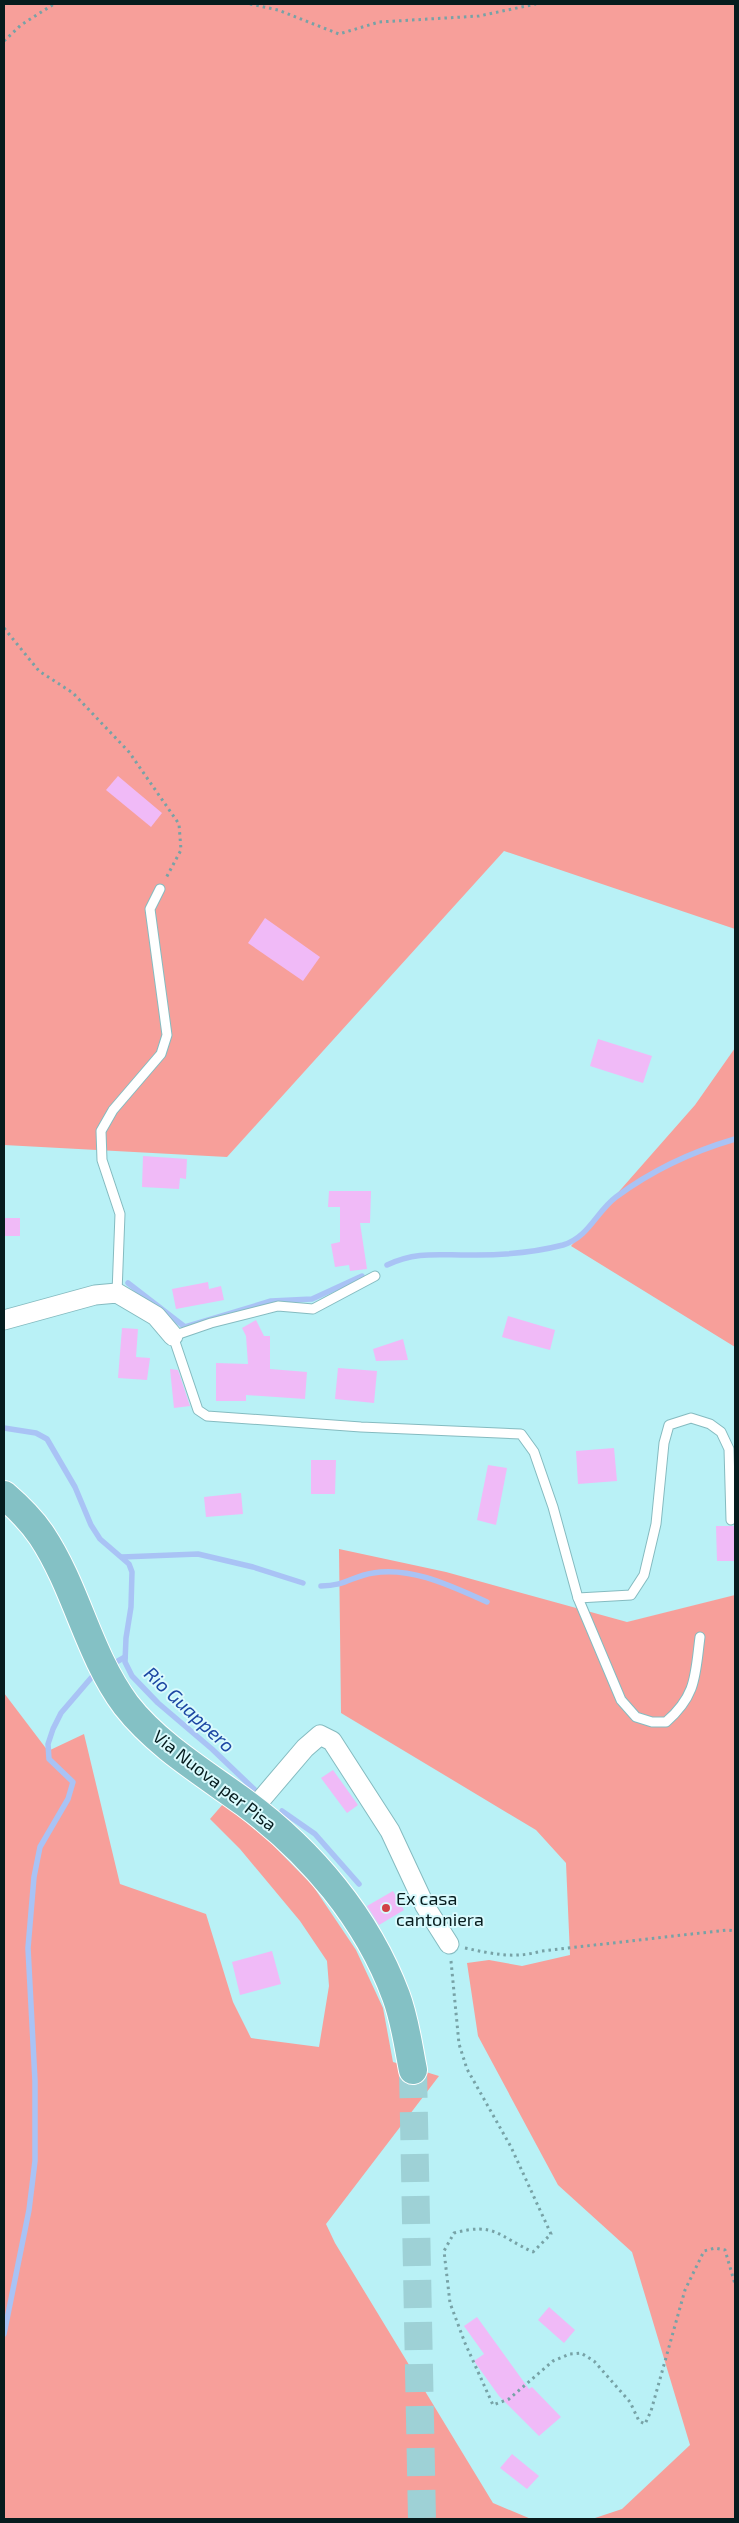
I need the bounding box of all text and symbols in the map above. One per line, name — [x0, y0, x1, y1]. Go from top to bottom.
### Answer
water label: Rio Guappero — [140, 1661, 240, 1757]
street label: Via Nuova per Pisa — [149, 1725, 281, 1835]
place label: Ex casa cantoniera — [396, 1887, 484, 1930]
marker: Ex casa cantoniera — [380, 1902, 392, 1914]

